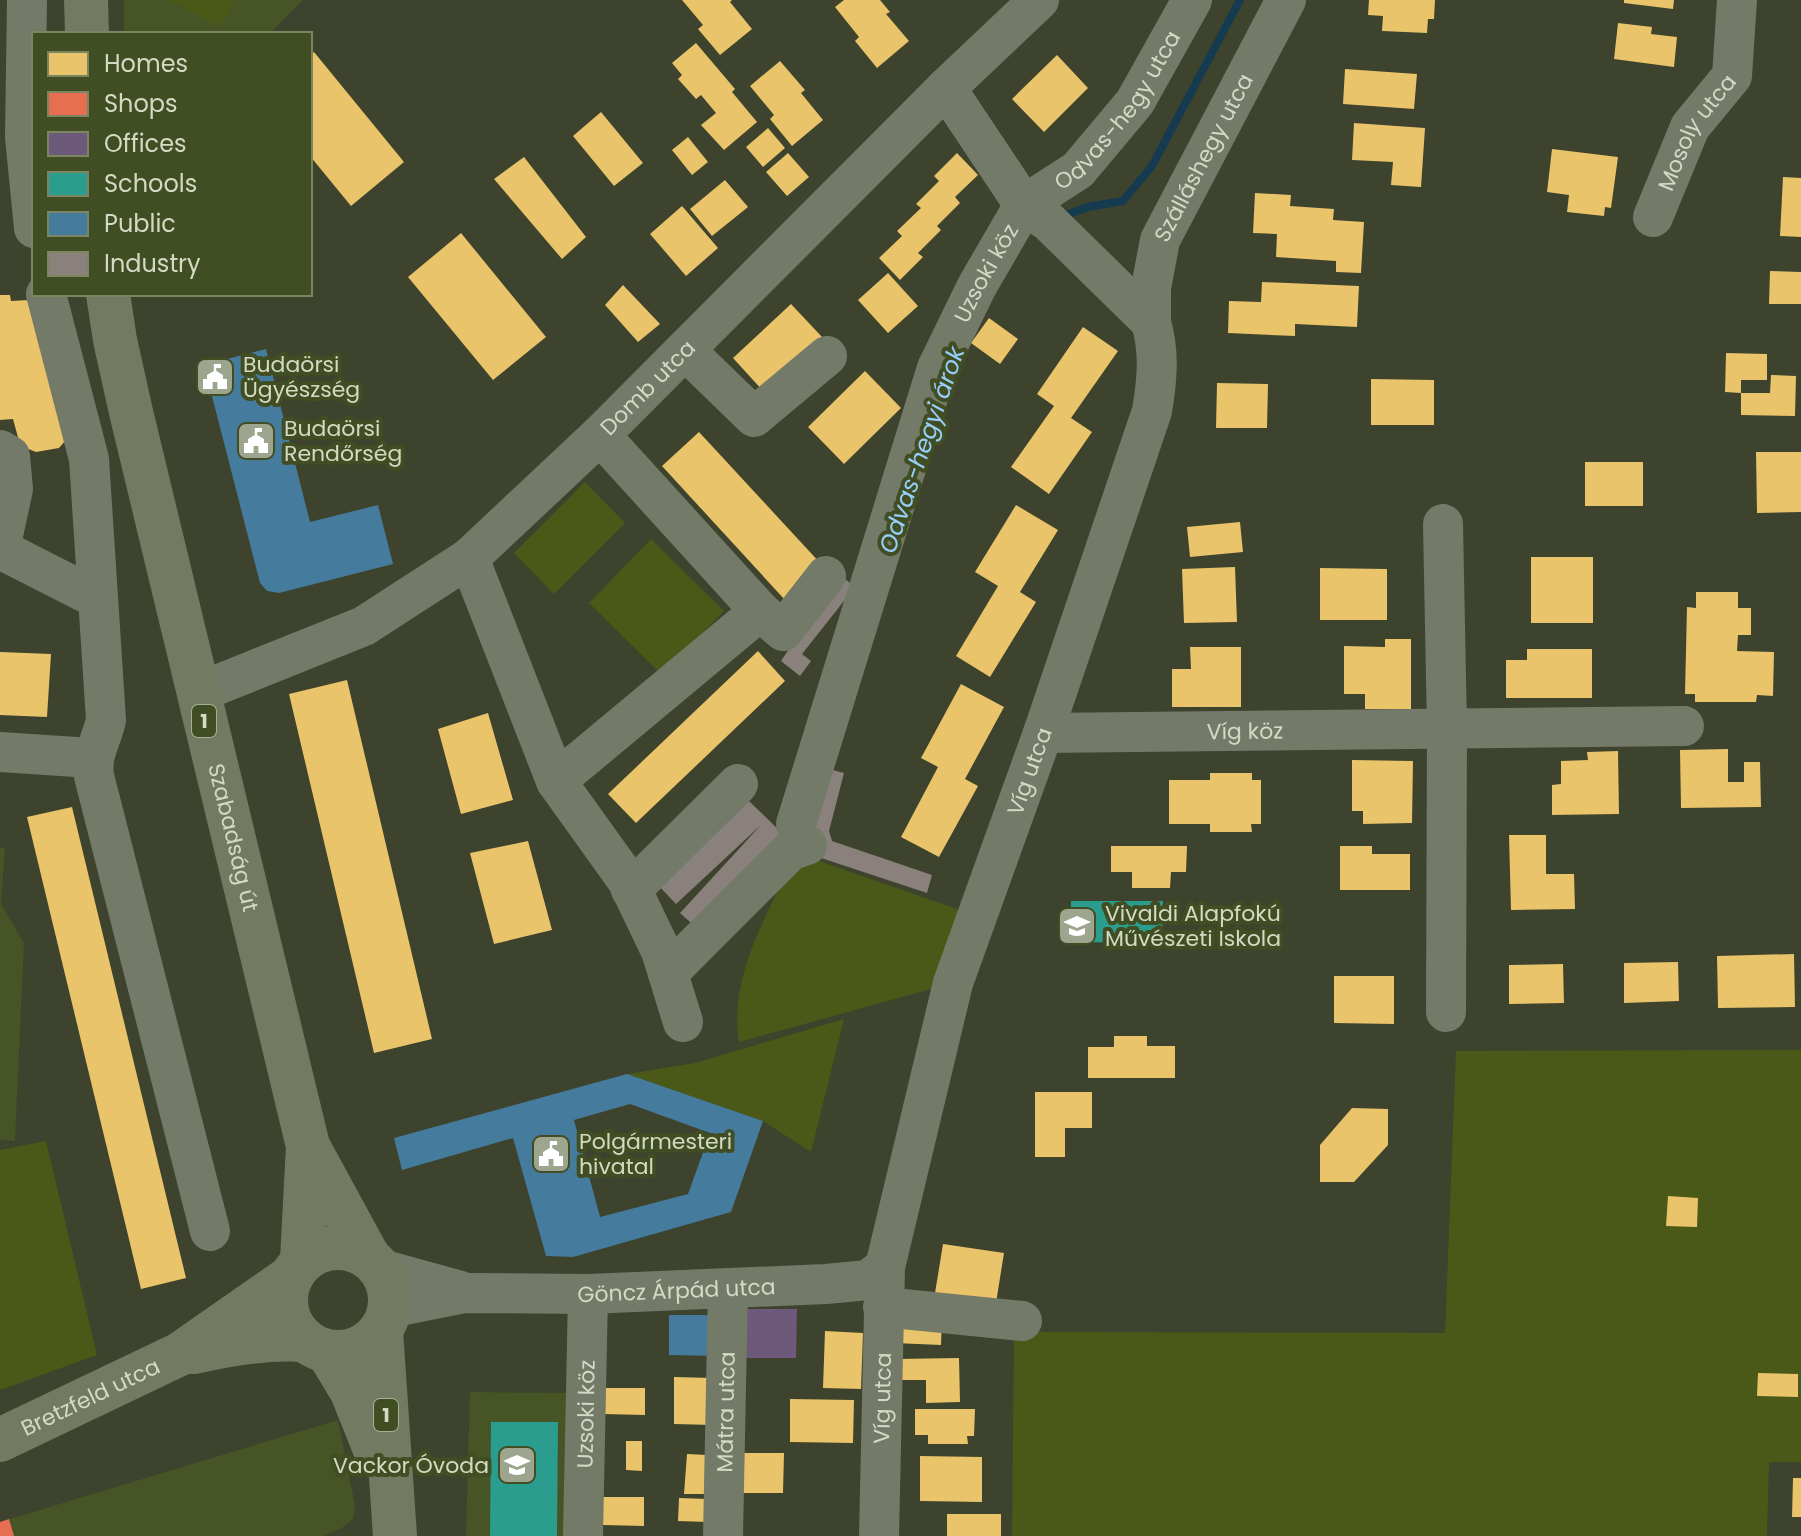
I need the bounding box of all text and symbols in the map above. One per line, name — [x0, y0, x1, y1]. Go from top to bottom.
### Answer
street label: Odvas-hegy utca — [1048, 25, 1188, 197]
legend — [32, 32, 312, 296]
text: Homes — [104, 47, 188, 80]
street label: Mosoly utca — [1650, 67, 1744, 196]
street label: Szálláshegy utca — [1147, 68, 1261, 247]
text: Shops — [104, 87, 178, 120]
text: Offices — [104, 127, 187, 160]
text: Schools — [104, 167, 197, 200]
text: Public — [104, 207, 176, 240]
street label: Uzsoki köz — [947, 218, 1026, 328]
text: Industry — [104, 247, 201, 280]
street label: Domb utca — [593, 333, 702, 442]
water label: Odvas-hegyi árok — [871, 341, 973, 558]
place label: Budaörsi Ügyészség — [243, 349, 360, 405]
public building icon: Budaörsi Ügyészség — [194, 356, 236, 398]
place label: Budaörsi Rendőrség — [284, 413, 402, 469]
public building icon: Budaörsi Rendőrség — [235, 420, 277, 462]
road number: 1 — [192, 705, 216, 737]
street label: Víg köz — [1207, 715, 1283, 747]
street label: Víg utca — [1000, 723, 1060, 820]
street label: Szabadság út — [200, 760, 266, 915]
place label: Vivaldi Alapfokú Művészeti Iskola — [1105, 898, 1281, 954]
school or university icon: Vivaldi Alapfokú Művészeti Iskola — [1056, 905, 1098, 947]
place label: Polgármesteri hivatal — [579, 1126, 732, 1182]
public building icon: Polgármesteri hivatal — [530, 1133, 572, 1175]
street label: Göncz Árpád utca — [577, 1271, 776, 1310]
street label: Bretzfeld utca — [16, 1351, 165, 1444]
street label: Mátra utca — [709, 1351, 743, 1473]
street label: Víg utca — [866, 1352, 899, 1444]
street label: Uzsoki köz — [569, 1359, 603, 1469]
road number: 1 — [374, 1399, 398, 1431]
school or university icon: Vackor Óvoda — [496, 1444, 538, 1486]
place label: Vackor Óvoda — [333, 1450, 489, 1481]

